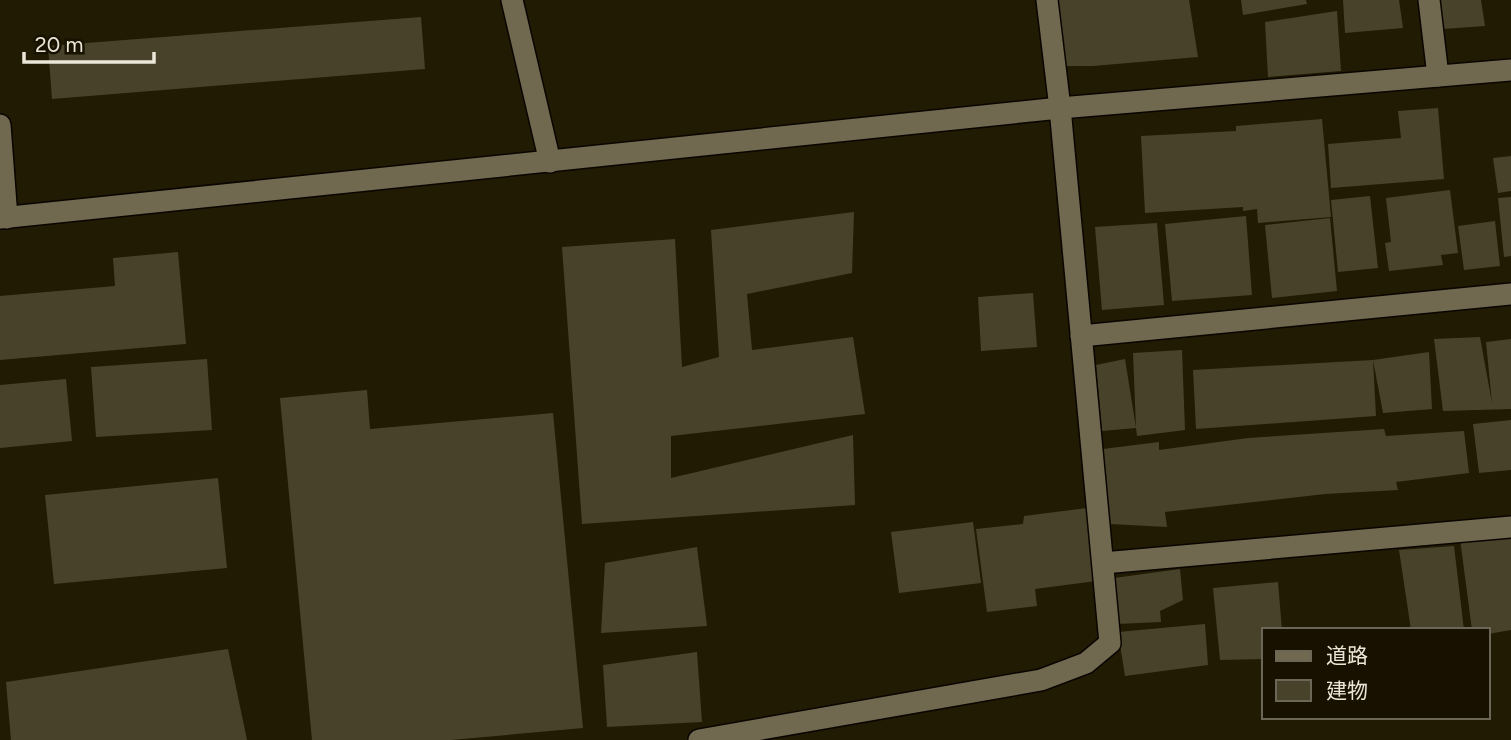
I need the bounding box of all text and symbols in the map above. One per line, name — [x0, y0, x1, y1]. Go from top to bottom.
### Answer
scale bar — [24, 21, 154, 65]
text: 20 m — [35, 32, 83, 57]
legend — [1262, 628, 1490, 719]
text: 道路 — [1326, 643, 1368, 668]
text: 建物 — [1326, 678, 1368, 703]

